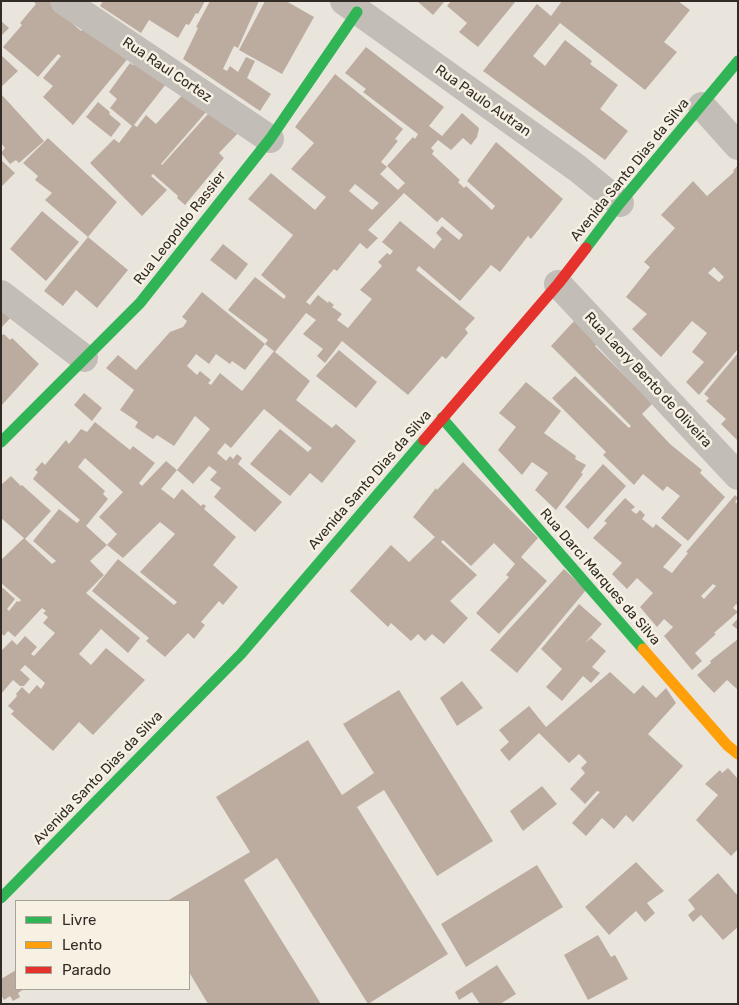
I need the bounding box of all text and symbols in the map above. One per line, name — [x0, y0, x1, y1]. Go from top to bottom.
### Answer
street label: Rua Raul Cortez — [119, 34, 215, 106]
street label: Rua Paulo Autran — [432, 62, 534, 140]
street label: Avenida Santo Dias da Silva — [567, 95, 693, 245]
street label: Rua Leopoldo Rassier — [130, 168, 230, 288]
street label: Rua Laory Bento de Oliveira — [581, 309, 715, 451]
street label: Avenida Santo Dias da Silva — [305, 407, 435, 553]
street label: Rua Darci Marques da Silva — [536, 505, 664, 649]
street label: Avenida Santo Dias da Silva — [30, 708, 166, 848]
legend — [15, 900, 190, 990]
text: Livre — [62, 911, 96, 929]
text: Lento — [62, 936, 102, 954]
text: Parado — [62, 961, 111, 979]

